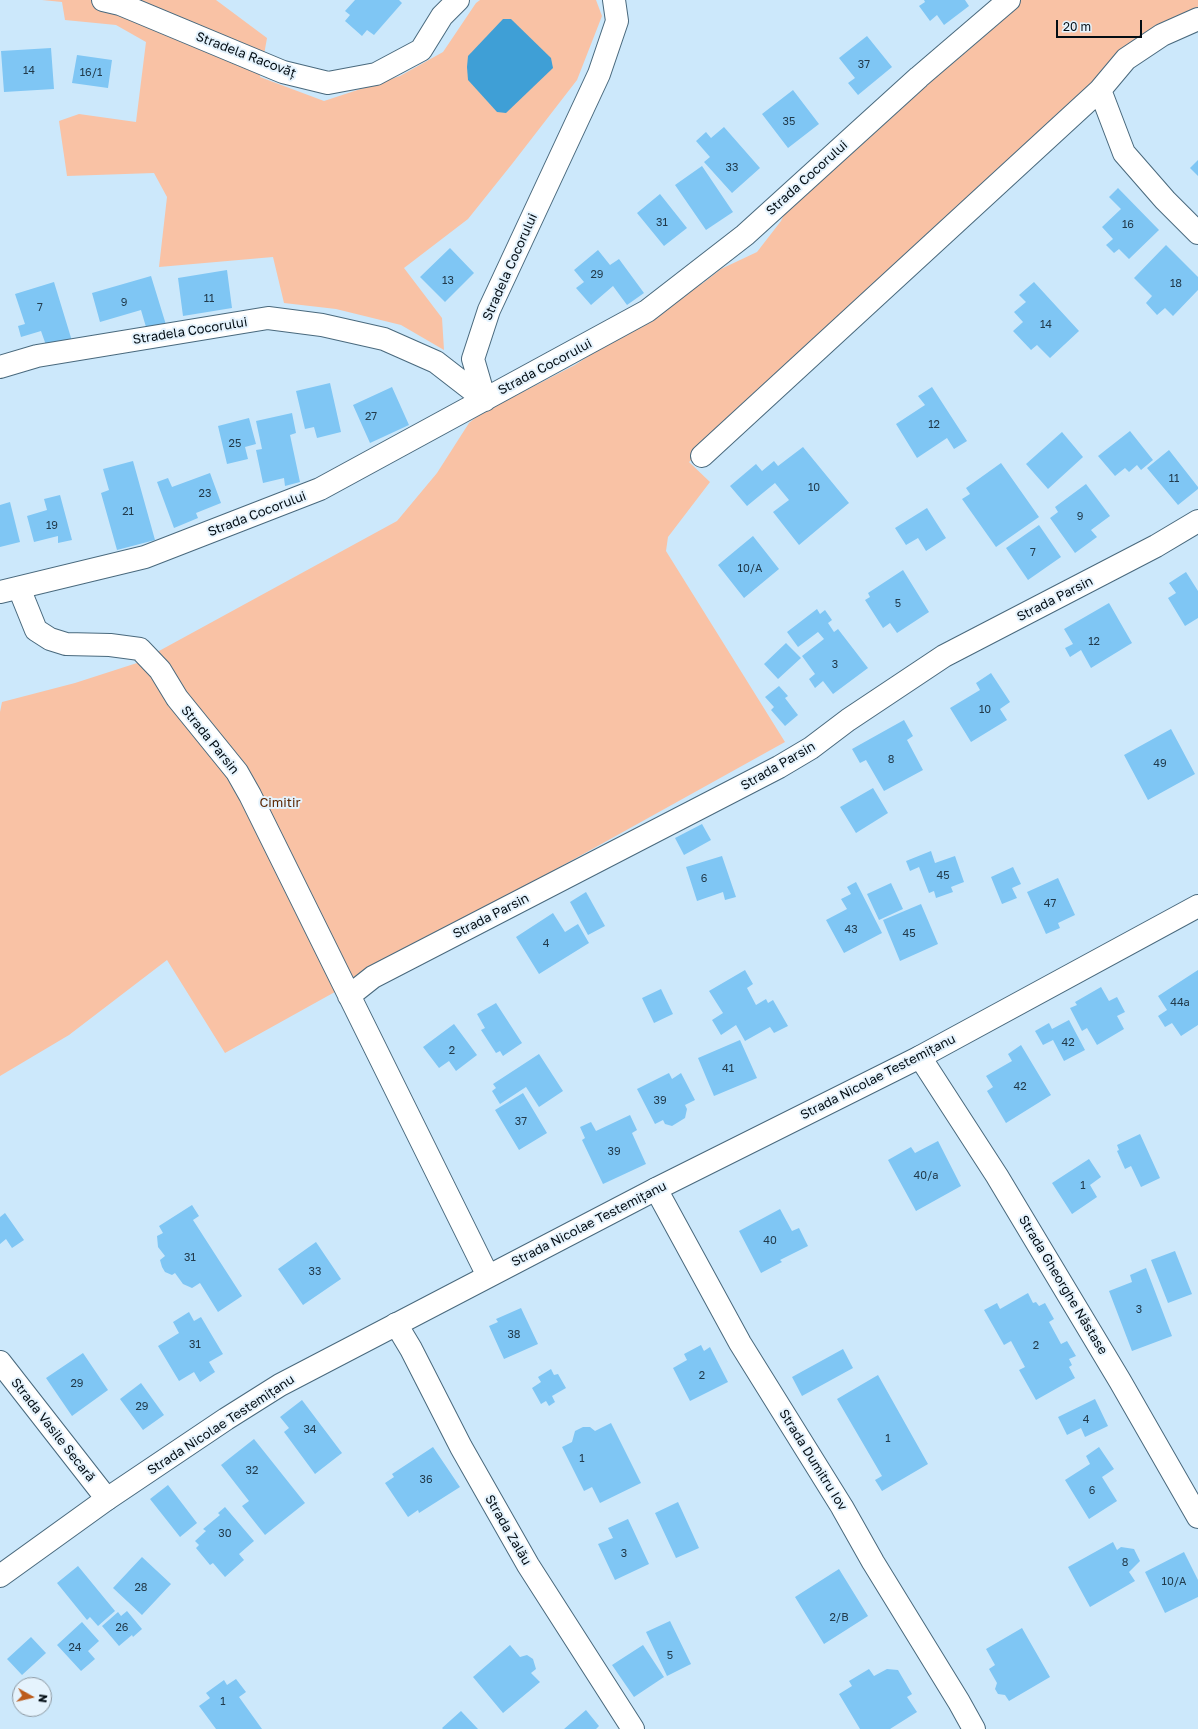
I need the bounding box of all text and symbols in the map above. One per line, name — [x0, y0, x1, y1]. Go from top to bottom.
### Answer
scale bar — [1058, 12, 1144, 38]
text: 20 m — [1063, 19, 1091, 34]
street label: Stradela Racovăț — [194, 29, 298, 81]
house number: 37 — [858, 58, 870, 72]
house number: 14 — [23, 64, 35, 78]
house number: 16/1 — [80, 66, 102, 80]
house number: 35 — [783, 115, 795, 129]
street label: Strada Cocorului — [763, 137, 851, 219]
house number: 33 — [726, 161, 738, 175]
street label: Stradela Cocorului — [479, 211, 541, 323]
house number: 31 — [656, 216, 668, 230]
house number: 16 — [1122, 218, 1134, 232]
house number: 29 — [590, 268, 604, 282]
house number: 13 — [442, 274, 454, 288]
house number: 18 — [1170, 277, 1182, 291]
house number: 11 — [204, 292, 214, 306]
house number: 9 — [121, 296, 127, 310]
house number: 7 — [37, 301, 43, 315]
street label: Stradela Cocorului — [132, 314, 248, 348]
house number: 14 — [1040, 318, 1052, 332]
street label: Strada Cocorului — [495, 336, 595, 398]
house number: 27 — [365, 410, 377, 424]
house number: 12 — [928, 418, 940, 432]
house number: 25 — [229, 437, 241, 451]
house number: 11 — [1169, 472, 1179, 486]
house number: 10 — [808, 481, 820, 495]
house number: 23 — [199, 487, 211, 501]
street label: Strada Cocorului — [206, 488, 308, 540]
house number: 21 — [122, 505, 134, 519]
house number: 9 — [1077, 510, 1083, 524]
house number: 19 — [46, 519, 58, 533]
house number: 7 — [1030, 546, 1036, 560]
house number: 10/A — [738, 562, 762, 576]
street label: Strada Parsin — [1014, 573, 1096, 625]
house number: 5 — [895, 597, 901, 611]
house number: 12 — [1088, 635, 1100, 649]
house number: 3 — [832, 658, 838, 672]
street label: Strada Parsin — [178, 703, 242, 777]
house number: 10 — [979, 703, 991, 717]
street label: Strada Parsin — [738, 738, 818, 794]
house number: 8 — [888, 753, 894, 767]
house number: 49 — [1153, 757, 1167, 771]
park label: Cimitir — [259, 795, 301, 811]
house number: 45 — [936, 869, 950, 883]
house number: 6 — [701, 872, 707, 886]
street label: Strada Parsin — [450, 890, 532, 942]
house number: 47 — [1044, 897, 1056, 911]
house number: 43 — [844, 923, 858, 937]
house number: 45 — [902, 927, 916, 941]
house number: 4 — [543, 937, 549, 951]
house number: 44a — [1170, 996, 1190, 1010]
street label: Strada Nicolae Testemițanu — [798, 1031, 958, 1123]
house number: 42 — [1061, 1036, 1075, 1050]
house number: 2 — [449, 1044, 455, 1058]
house number: 41 — [722, 1062, 734, 1076]
house number: 42 — [1013, 1080, 1027, 1094]
house number: 39 — [653, 1094, 667, 1108]
house number: 37 — [515, 1115, 527, 1129]
house number: 39 — [607, 1145, 621, 1159]
house number: 40/a — [913, 1169, 939, 1183]
street label: Strada Nicolae Testemițanu — [509, 1178, 669, 1270]
house number: 1 — [1080, 1179, 1086, 1193]
street label: Strada Gheorghe Năstase — [1015, 1213, 1111, 1357]
house number: 40 — [763, 1234, 777, 1248]
house number: 31 — [184, 1251, 196, 1265]
house number: 33 — [309, 1265, 321, 1279]
house number: 3 — [1136, 1303, 1142, 1317]
house number: 38 — [507, 1328, 521, 1342]
house number: 31 — [189, 1338, 201, 1352]
house number: 2 — [1033, 1339, 1039, 1353]
house number: 2 — [699, 1369, 705, 1383]
street label: Strada Nicolae Testemițanu — [145, 1372, 297, 1478]
street label: Strada Vasile Secară — [8, 1375, 98, 1485]
house number: 29 — [70, 1377, 84, 1391]
house number: 29 — [135, 1400, 149, 1414]
street label: Strada Dumitru Iov — [776, 1407, 850, 1513]
house number: 4 — [1083, 1413, 1089, 1427]
house number: 34 — [303, 1423, 317, 1437]
house number: 1 — [885, 1432, 891, 1446]
house number: 1 — [579, 1452, 585, 1466]
house number: 32 — [246, 1464, 258, 1478]
house number: 36 — [419, 1473, 433, 1487]
house number: 6 — [1089, 1484, 1095, 1498]
street label: Strada Zalău — [482, 1492, 534, 1568]
house number: 30 — [218, 1527, 232, 1541]
house number: 3 — [621, 1547, 627, 1561]
house number: 8 — [1122, 1556, 1128, 1570]
house number: 10/A — [1162, 1575, 1186, 1589]
house number: 28 — [134, 1581, 148, 1595]
house number: 2/B — [829, 1611, 849, 1625]
house number: 26 — [115, 1621, 129, 1635]
house number: 24 — [68, 1641, 82, 1655]
house number: 5 — [667, 1649, 673, 1663]
north arrow — [12, 1677, 52, 1717]
text: N — [36, 1694, 50, 1704]
house number: 1 — [220, 1695, 226, 1709]

